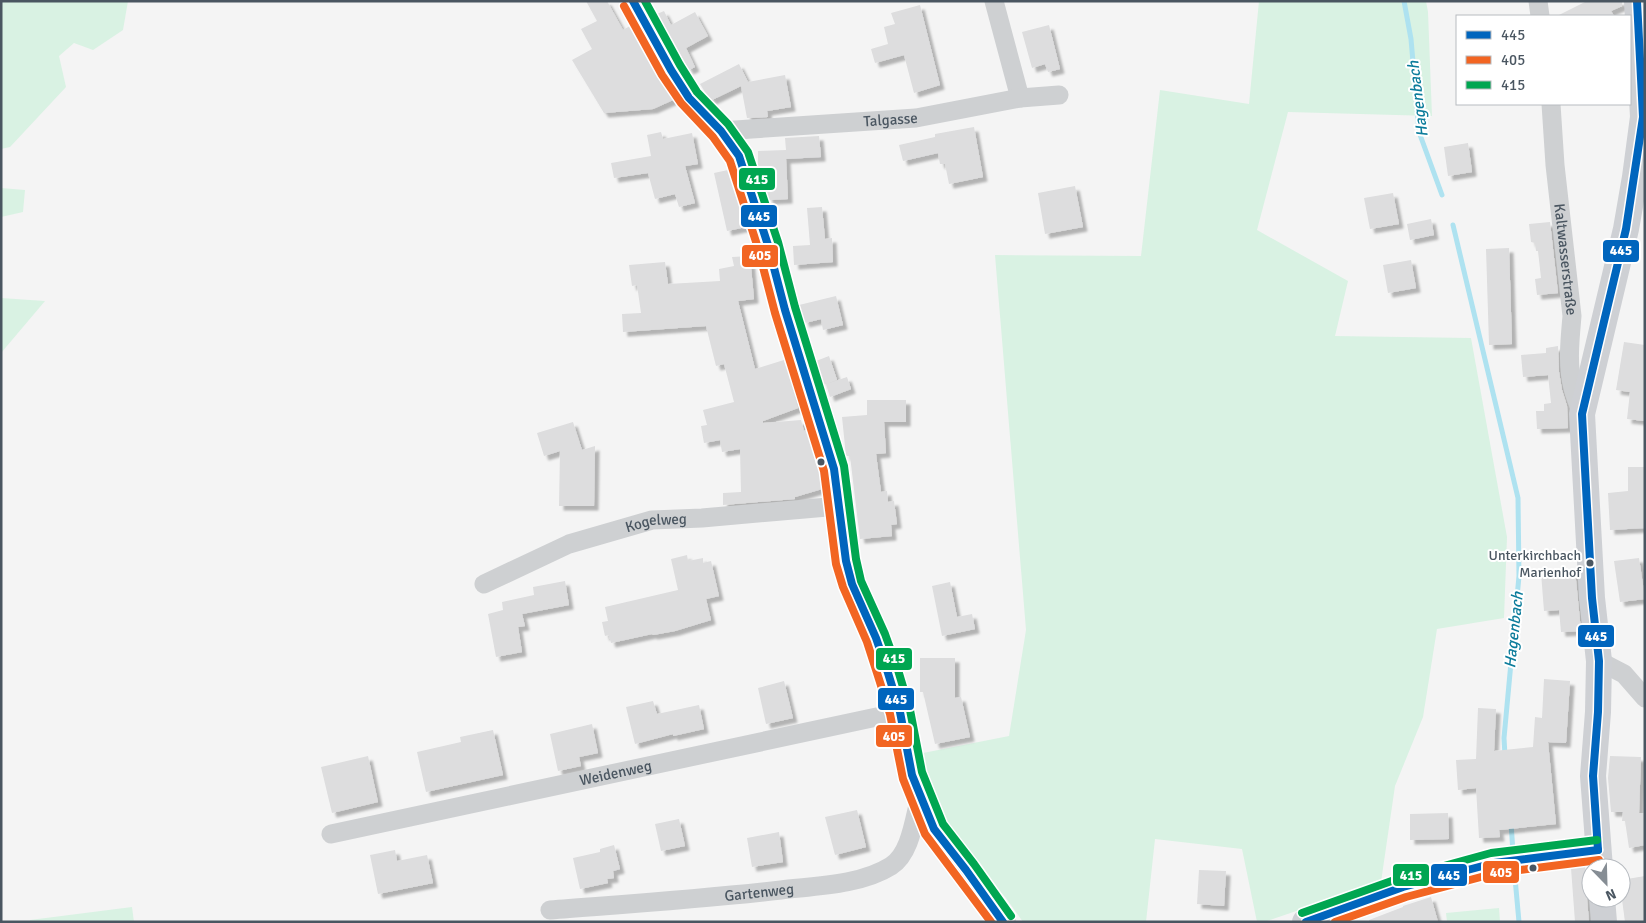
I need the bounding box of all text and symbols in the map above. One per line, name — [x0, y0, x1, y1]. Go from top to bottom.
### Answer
legend — [1456, 15, 1631, 105]
text: 445 — [1501, 26, 1525, 44]
text: 405 — [1501, 51, 1525, 69]
water label: Hagenbach — [1403, 58, 1433, 138]
text: 415 — [1501, 76, 1525, 94]
street label: Talgasse — [863, 109, 918, 130]
line badge: 415 — [738, 167, 776, 191]
text: 415 — [746, 171, 768, 188]
street label: Kaltwasserstraße — [1550, 202, 1581, 316]
line badge: 445 — [740, 204, 778, 228]
text: 445 — [748, 208, 770, 225]
line badge: 445 — [1602, 239, 1640, 263]
text: 445 — [1610, 242, 1632, 259]
line badge: 405 — [741, 244, 779, 268]
text: 405 — [749, 247, 771, 264]
unlabelled marker — [816, 457, 826, 467]
street label: Kogelweg — [623, 510, 687, 536]
place label: Unterkirchbach Marienhof — [1489, 547, 1582, 581]
marker: Unterkirchbach Marienhof — [1585, 558, 1595, 568]
water label: Hagenbach — [1500, 590, 1528, 669]
line badge: 445 — [1577, 624, 1615, 648]
text: 445 — [1585, 628, 1607, 645]
line badge: 415 — [875, 647, 913, 671]
text: 415 — [883, 650, 905, 667]
line badge: 445 — [877, 687, 915, 711]
text: 445 — [885, 691, 907, 708]
line badge: 405 — [875, 724, 913, 748]
text: 405 — [883, 728, 905, 745]
street label: Weidenweg — [578, 756, 653, 789]
north arrow — [1581, 858, 1631, 908]
line badge: 405 — [1482, 860, 1520, 884]
line badge: 415 — [1392, 863, 1430, 887]
line badge: 445 — [1430, 863, 1468, 887]
unlabelled marker — [1528, 863, 1538, 873]
text: 405 — [1490, 864, 1512, 881]
text: 415 — [1400, 867, 1422, 884]
text: 445 — [1438, 867, 1460, 884]
street label: Gartenweg — [724, 880, 795, 905]
text: N — [1603, 885, 1619, 904]

